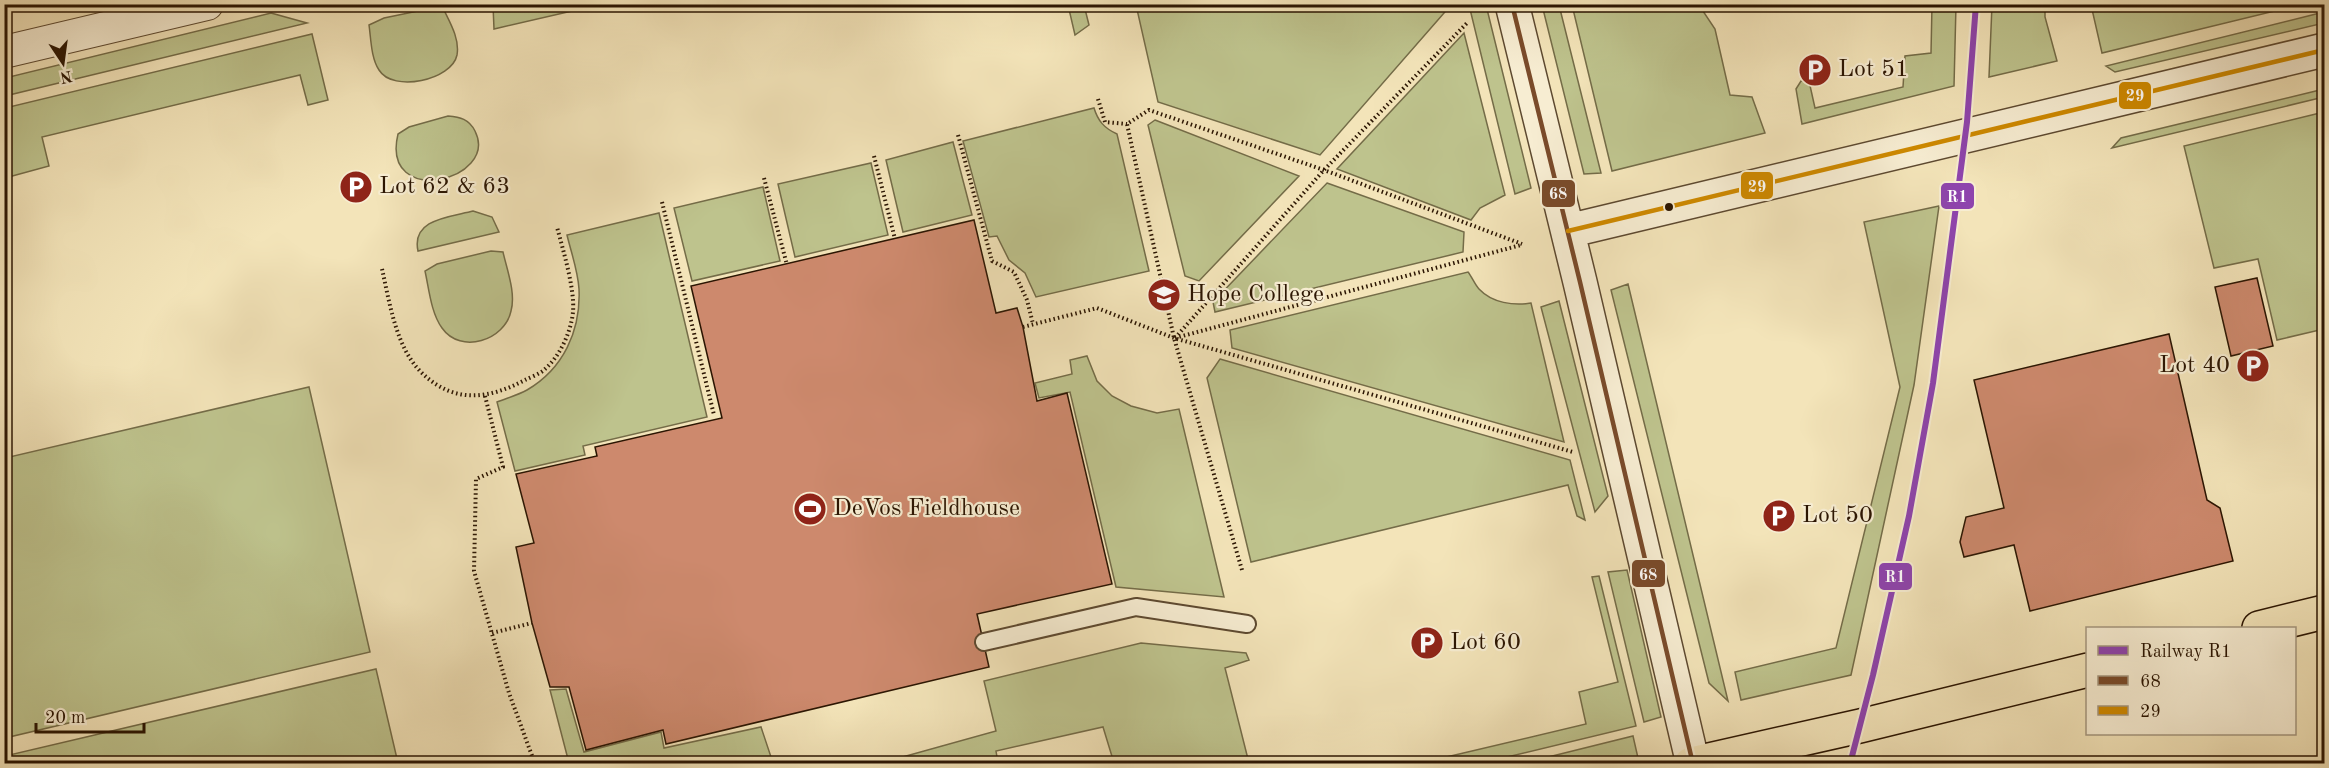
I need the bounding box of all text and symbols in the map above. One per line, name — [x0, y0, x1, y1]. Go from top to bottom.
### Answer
north arrow — [33, 33, 93, 93]
parking icon: Lot 51 — [1797, 52, 1833, 88]
place label: Lot 51 — [1838, 58, 1909, 82]
text: N — [57, 66, 74, 85]
line badge: 29 — [2118, 81, 2152, 110]
text: 29 — [2126, 89, 2144, 105]
parking icon: Lot 62 & 63 — [338, 169, 374, 205]
line badge: 29 — [1740, 171, 1774, 200]
place label: Lot 62 & 63 — [379, 175, 510, 199]
line badge: 68 — [1541, 179, 1576, 208]
text: 29 — [1748, 180, 1766, 196]
line badge: R1 — [1940, 182, 1975, 210]
text: 68 — [1549, 187, 1567, 203]
text: R1 — [1947, 190, 1967, 206]
unlabelled marker — [1663, 201, 1675, 213]
school or university icon: Hope College — [1146, 277, 1182, 313]
place label: Hope College — [1187, 283, 1324, 307]
parking icon: Lot 40 — [2235, 348, 2271, 384]
place label: Lot 40 — [2159, 354, 2230, 378]
sports icon: DeVos Fieldhouse — [792, 491, 828, 527]
place label: DeVos Fieldhouse — [833, 497, 1020, 521]
parking icon: Lot 50 — [1761, 498, 1797, 534]
place label: Lot 50 — [1802, 504, 1873, 528]
line badge: 68 — [1631, 559, 1666, 588]
line badge: R1 — [1878, 562, 1913, 591]
text: 68 — [1639, 568, 1657, 584]
text: R1 — [1885, 570, 1905, 586]
parking icon: Lot 60 — [1409, 625, 1445, 661]
legend — [2086, 627, 2296, 735]
place label: Lot 60 — [1450, 631, 1521, 655]
text: Railway R1 — [2140, 643, 2231, 661]
text: 68 — [2140, 673, 2161, 691]
scale bar — [36, 696, 144, 734]
text: 29 — [2140, 703, 2161, 721]
text: 20 m — [45, 709, 85, 727]

